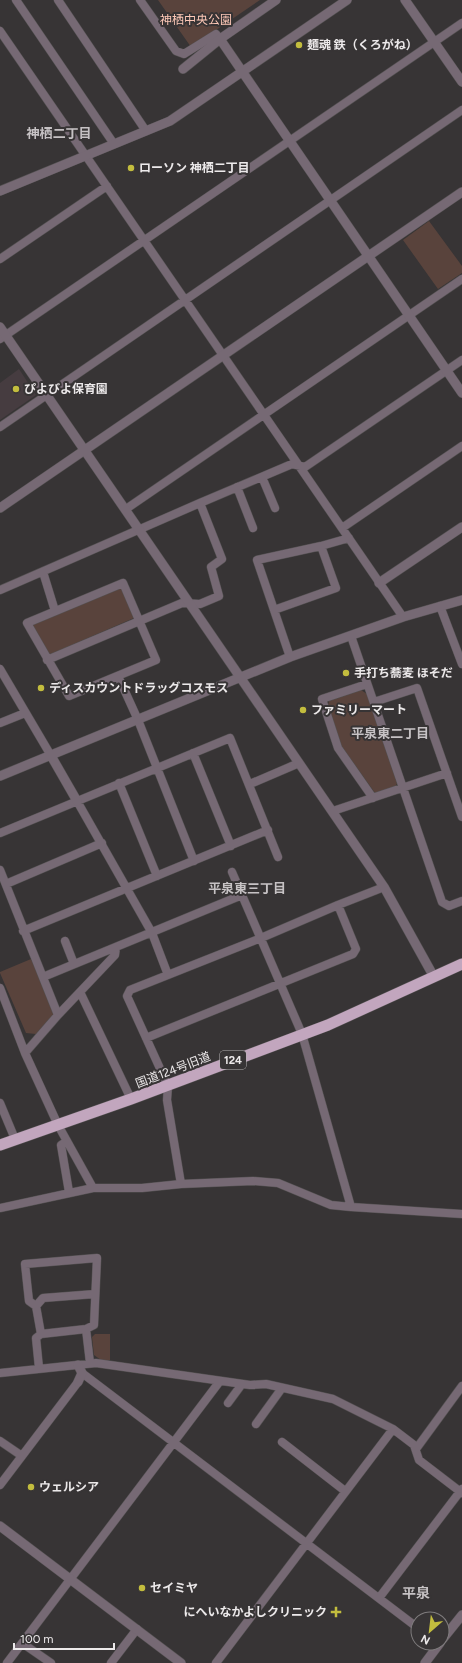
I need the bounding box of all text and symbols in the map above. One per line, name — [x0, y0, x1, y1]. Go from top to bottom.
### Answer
park label: 神栖中央公園 — [160, 13, 232, 27]
place label: 麺魂 鉄（くろがね） — [307, 38, 418, 52]
marker: 麺魂 鉄（くろがね） — [294, 40, 304, 50]
district label: 神栖二丁目 — [26, 126, 92, 141]
place label: ローソン 神栖二丁目 — [139, 161, 250, 175]
marker: ローソン 神栖二丁目 — [126, 163, 136, 173]
place label: ぴよびよ保育園 — [24, 382, 108, 396]
marker: ぴよびよ保育園 — [11, 384, 21, 394]
place label: 手打ち蕎麦 ほそだ — [354, 666, 453, 680]
marker: 手打ち蕎麦 ほそだ — [341, 668, 351, 678]
place label: ディスカウントドラッグコスモス — [49, 681, 228, 695]
marker: ディスカウントドラッグコスモス — [36, 683, 46, 693]
place label: ファミリーマート — [311, 703, 407, 717]
marker: ファミリーマート — [298, 705, 308, 715]
district label: 平泉東二丁目 — [351, 726, 429, 741]
district label: 平泉東三丁目 — [208, 881, 286, 896]
street label: 国道124号旧道 — [134, 1049, 212, 1091]
road number: 124 — [220, 1051, 246, 1069]
place label: ウェルシア — [39, 1480, 99, 1494]
marker: ウェルシア — [26, 1482, 36, 1492]
place label: セイミヤ — [150, 1581, 198, 1595]
marker: セイミヤ — [137, 1583, 147, 1593]
district label: 平泉 — [402, 1585, 430, 1602]
place label: にへいなかよしクリニック — [184, 1605, 327, 1619]
marker: にへいなかよしクリニック — [330, 1606, 342, 1618]
north arrow — [410, 1611, 450, 1651]
scale bar — [14, 1625, 114, 1651]
text: 100 m — [20, 1632, 54, 1646]
text: N — [419, 1632, 432, 1647]

